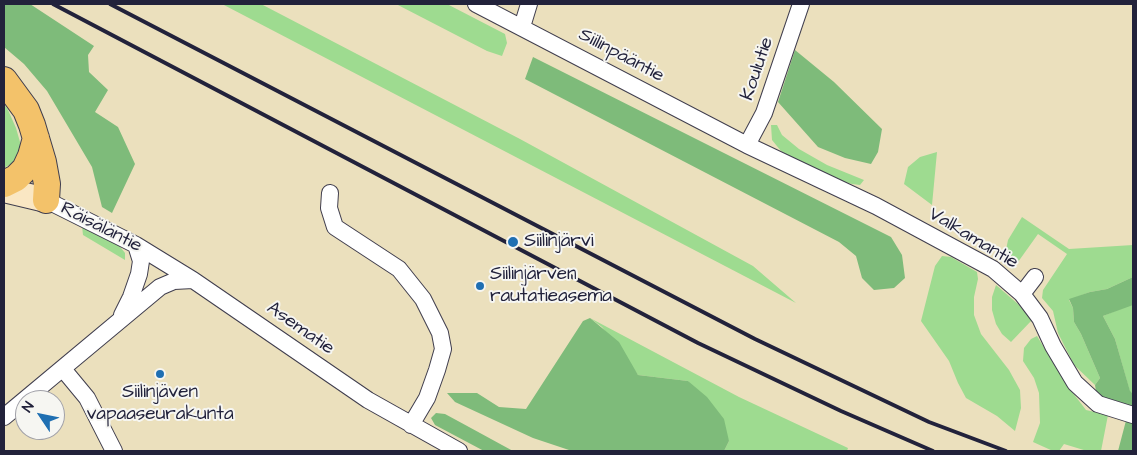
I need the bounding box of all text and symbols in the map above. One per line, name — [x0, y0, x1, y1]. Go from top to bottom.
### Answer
street label: Siilinpääntie — [574, 24, 668, 88]
street label: Koulutie — [737, 34, 779, 104]
street label: Räisäläntie — [56, 198, 146, 258]
street label: Valkamantie — [924, 203, 1022, 275]
place label: Siilinjärvi — [524, 231, 594, 253]
marker: Siilinjärvi — [506, 235, 520, 249]
place label: Siilinjärven rautatieasema — [490, 264, 612, 308]
marker: Siilinjärven rautatieasema — [474, 280, 486, 292]
street label: Asematie — [262, 297, 338, 361]
marker: Siilinjäven vapaaseurakunta — [154, 368, 166, 380]
place label: Siilinjäven vapaaseurakunta — [86, 382, 234, 426]
north arrow — [15, 390, 65, 440]
text: N — [18, 398, 39, 416]

